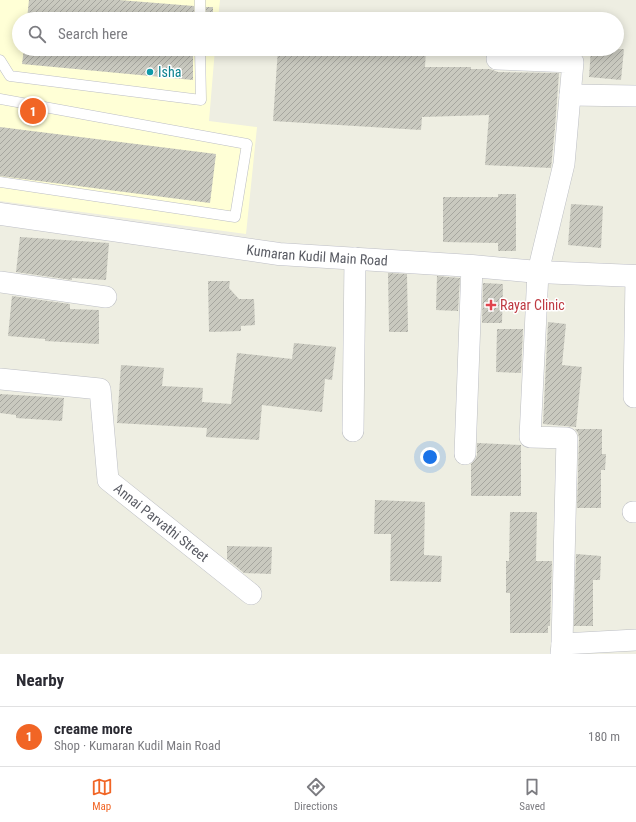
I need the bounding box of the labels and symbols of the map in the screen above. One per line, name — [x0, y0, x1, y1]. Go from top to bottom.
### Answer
place label: Isha — [158, 64, 181, 80]
marker: Isha — [145, 67, 155, 77]
pin: 1 — [20, 96, 46, 126]
street label: Kumaran Kudil Main Road — [245, 241, 388, 269]
place label: Rayar Clinic — [500, 297, 565, 313]
marker: Rayar Clinic — [485, 299, 497, 311]
your location — [420, 447, 440, 467]
street label: Annai Parvathi Street — [111, 480, 212, 565]

